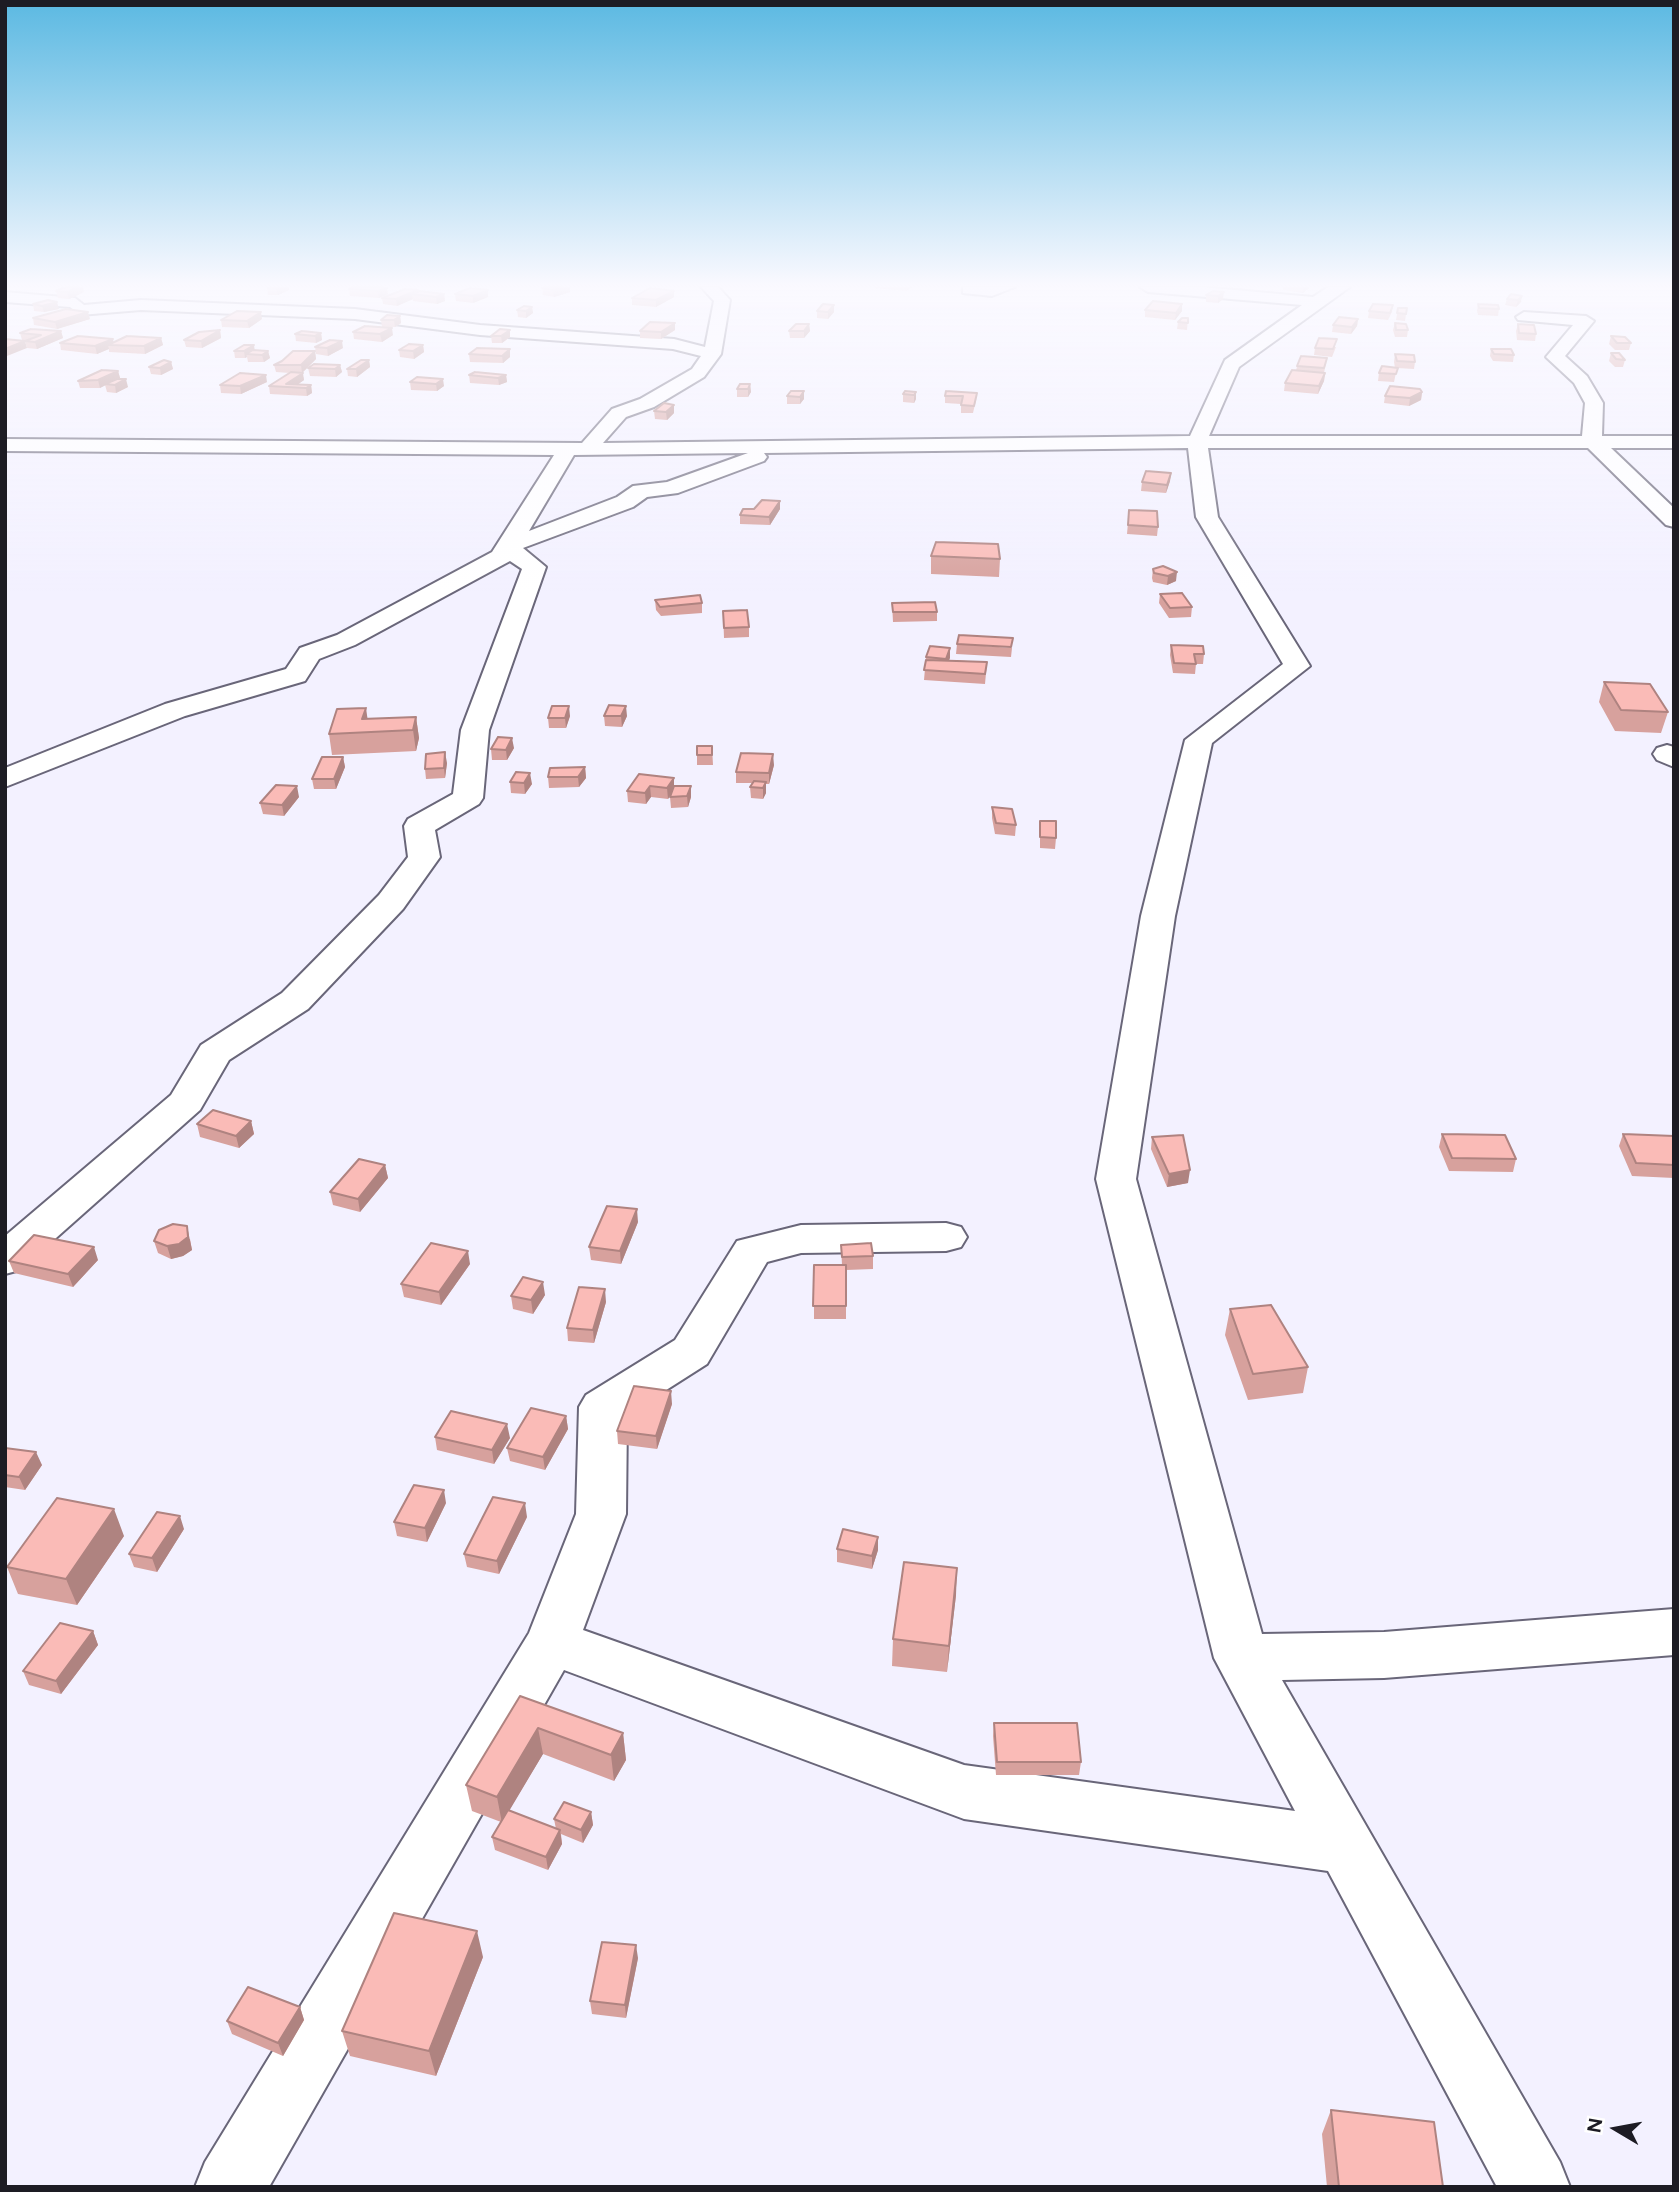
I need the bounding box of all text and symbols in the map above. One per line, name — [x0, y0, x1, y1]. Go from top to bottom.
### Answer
north arrow — [1581, 2094, 1651, 2164]
text: N — [1582, 2116, 1607, 2134]

